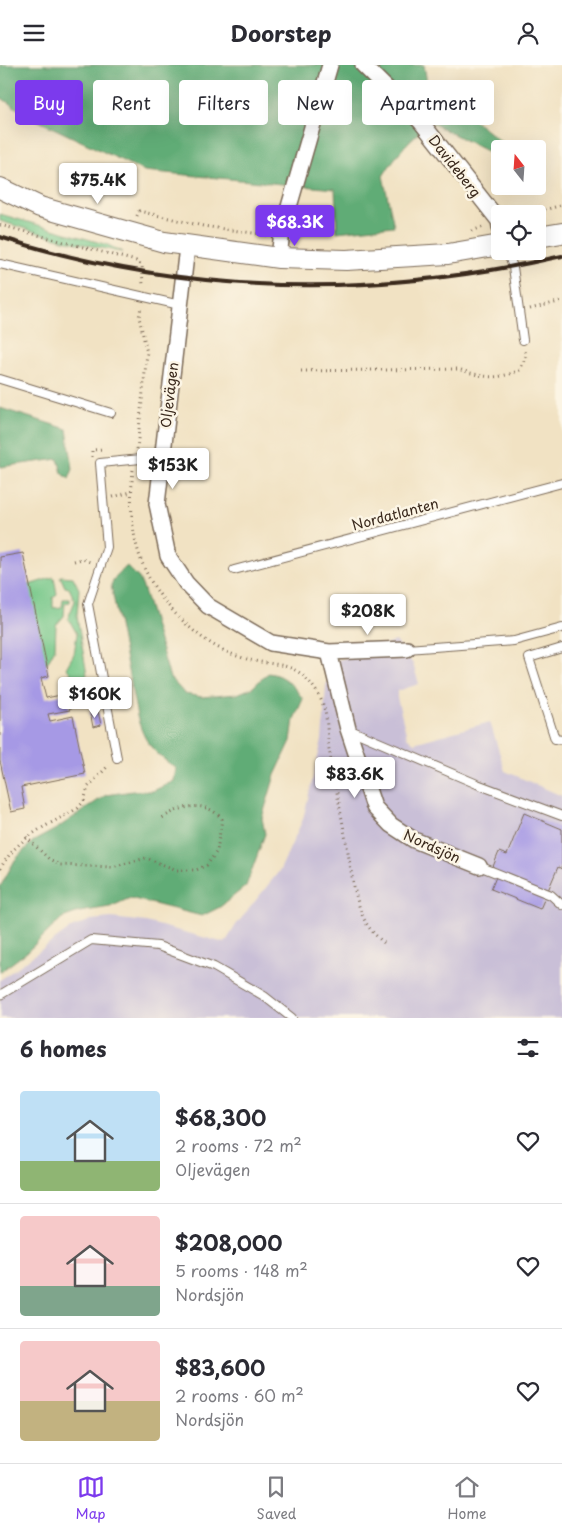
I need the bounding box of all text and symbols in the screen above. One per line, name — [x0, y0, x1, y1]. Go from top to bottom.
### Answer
text: Doorstep — [230, 16, 332, 49]
icon: menu — [20, 19, 48, 47]
icon: person — [514, 19, 542, 47]
chip: Buy — [15, 80, 83, 125]
chip: Rent — [93, 80, 169, 125]
chip: Filters — [179, 80, 268, 125]
chip: New — [278, 80, 352, 125]
chip: Apartment — [362, 80, 494, 125]
street label: Davideberg — [424, 130, 486, 202]
north arrow — [491, 140, 546, 195]
map controls — [491, 140, 546, 260]
pin: $75.4K — [57, 163, 139, 205]
text: $75.4K — [70, 167, 126, 191]
pin: $68.3K — [254, 205, 336, 247]
button: locate — [491, 205, 546, 260]
text: $68.3K — [266, 209, 324, 233]
street label: Oljevägen — [155, 361, 183, 429]
pin: $153K — [138, 447, 208, 490]
text: $153K — [148, 452, 198, 476]
street label: Nordatlanten — [349, 492, 441, 536]
pin: $208K — [333, 593, 403, 636]
text: $208K — [341, 598, 395, 622]
pin: $160K — [60, 677, 130, 719]
text: $160K — [69, 681, 121, 705]
pin: $83.6K — [314, 757, 396, 799]
text: $83.6K — [326, 761, 384, 785]
street label: Nordsjön — [400, 824, 464, 868]
text: 6 homes — [20, 1032, 106, 1064]
icon: filters — [514, 1034, 542, 1062]
text: $68,300 — [175, 1101, 266, 1133]
icon: home — [60, 1111, 120, 1171]
icon: heart — [514, 1127, 542, 1155]
text: 2 rooms · 72 m² — [175, 1133, 302, 1157]
text: Oljevägen — [175, 1157, 250, 1181]
text: $208,000 — [175, 1226, 282, 1258]
icon: home — [60, 1236, 120, 1296]
icon: heart — [514, 1252, 542, 1280]
text: 5 rooms · 148 m² — [175, 1258, 308, 1282]
text: Nordsjön — [175, 1282, 244, 1306]
text: $83,600 — [175, 1351, 265, 1383]
icon: home — [60, 1361, 120, 1421]
icon: heart — [514, 1377, 542, 1405]
text: 2 rooms · 60 m² — [175, 1383, 304, 1407]
text: Nordsjön — [175, 1407, 244, 1431]
tab: Map — [76, 1473, 105, 1524]
tab: Saved — [257, 1473, 296, 1524]
tab: Home — [447, 1473, 486, 1524]

